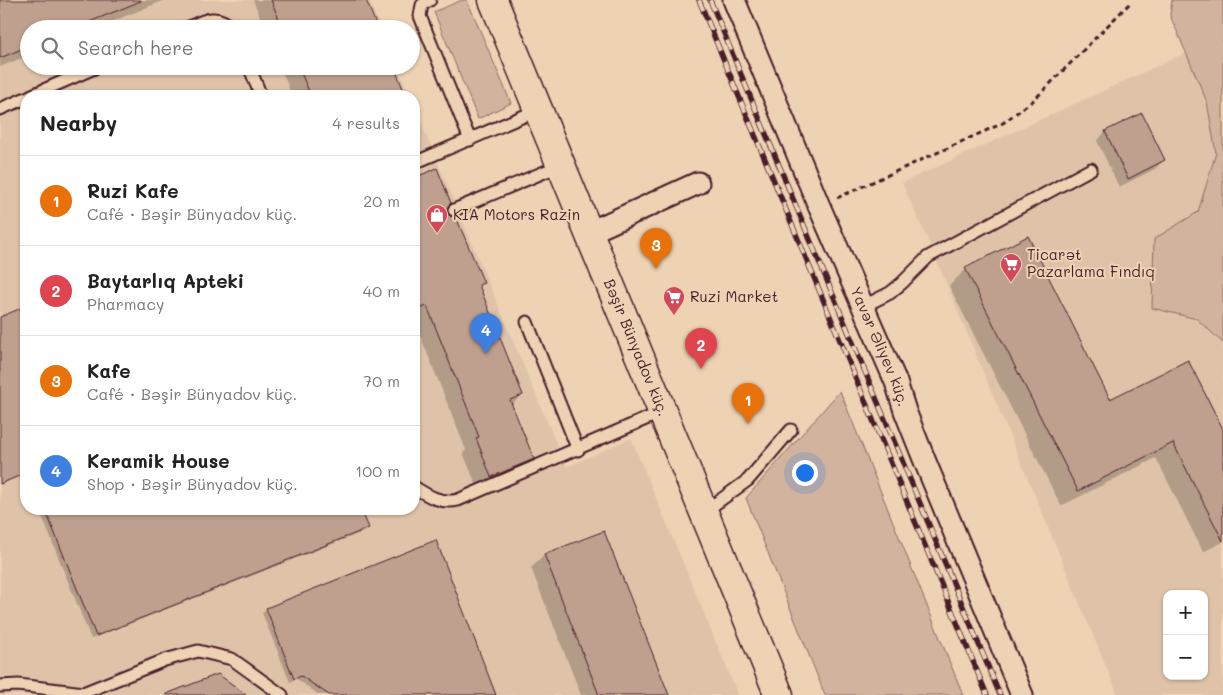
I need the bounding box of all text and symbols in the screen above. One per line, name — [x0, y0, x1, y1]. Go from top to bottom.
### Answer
search box — [20, 20, 420, 75]
icon: search — [38, 34, 66, 62]
text: Search here — [78, 35, 194, 60]
text: Nearby — [40, 109, 117, 136]
text: 4 results — [332, 112, 400, 133]
text: Ruzi Kafe — [87, 178, 179, 203]
text: 1 — [52, 190, 60, 211]
text: 20 m — [363, 190, 400, 211]
text: Café · Bəşir Bünyadov küç. — [87, 203, 297, 224]
shop icon: KIA Motors Razin — [425, 203, 449, 234]
place label: KIA Motors Razin — [453, 204, 580, 224]
pin: 3 — [640, 228, 672, 269]
place label: Ticarət Pazarlama Fındıq — [1027, 244, 1155, 281]
supermarket icon: Ticarət Pazarlama Fındıq — [999, 252, 1023, 283]
text: Baytarlıq Apteki — [87, 268, 244, 293]
street label: Bəşir Bünyadov küç. — [600, 276, 674, 419]
text: 2 — [52, 280, 60, 301]
text: 40 m — [363, 280, 400, 301]
street label: Yavər Əliyev küç. — [846, 283, 914, 409]
supermarket icon: Ruzi Market — [662, 285, 686, 316]
place label: Ruzi Market — [690, 286, 778, 306]
text: Pharmacy — [87, 293, 164, 314]
pin: 4 — [470, 313, 502, 354]
pin: 2 — [685, 328, 717, 369]
text: Kafe — [87, 358, 131, 383]
text: 3 — [51, 370, 61, 391]
text: 70 m — [363, 370, 400, 391]
text: Café · Bəşir Bünyadov küç. — [87, 383, 297, 404]
pin: 1 — [732, 383, 764, 424]
text: Keramik House — [87, 448, 230, 473]
text: 4 — [51, 460, 61, 481]
text: 100 m — [355, 460, 400, 481]
your location — [792, 460, 818, 486]
text: Shop · Bəşir Bünyadov küç. — [87, 473, 298, 494]
map controls — [1163, 590, 1208, 680]
button: + — [1163, 590, 1208, 635]
button: − — [1163, 635, 1208, 680]

